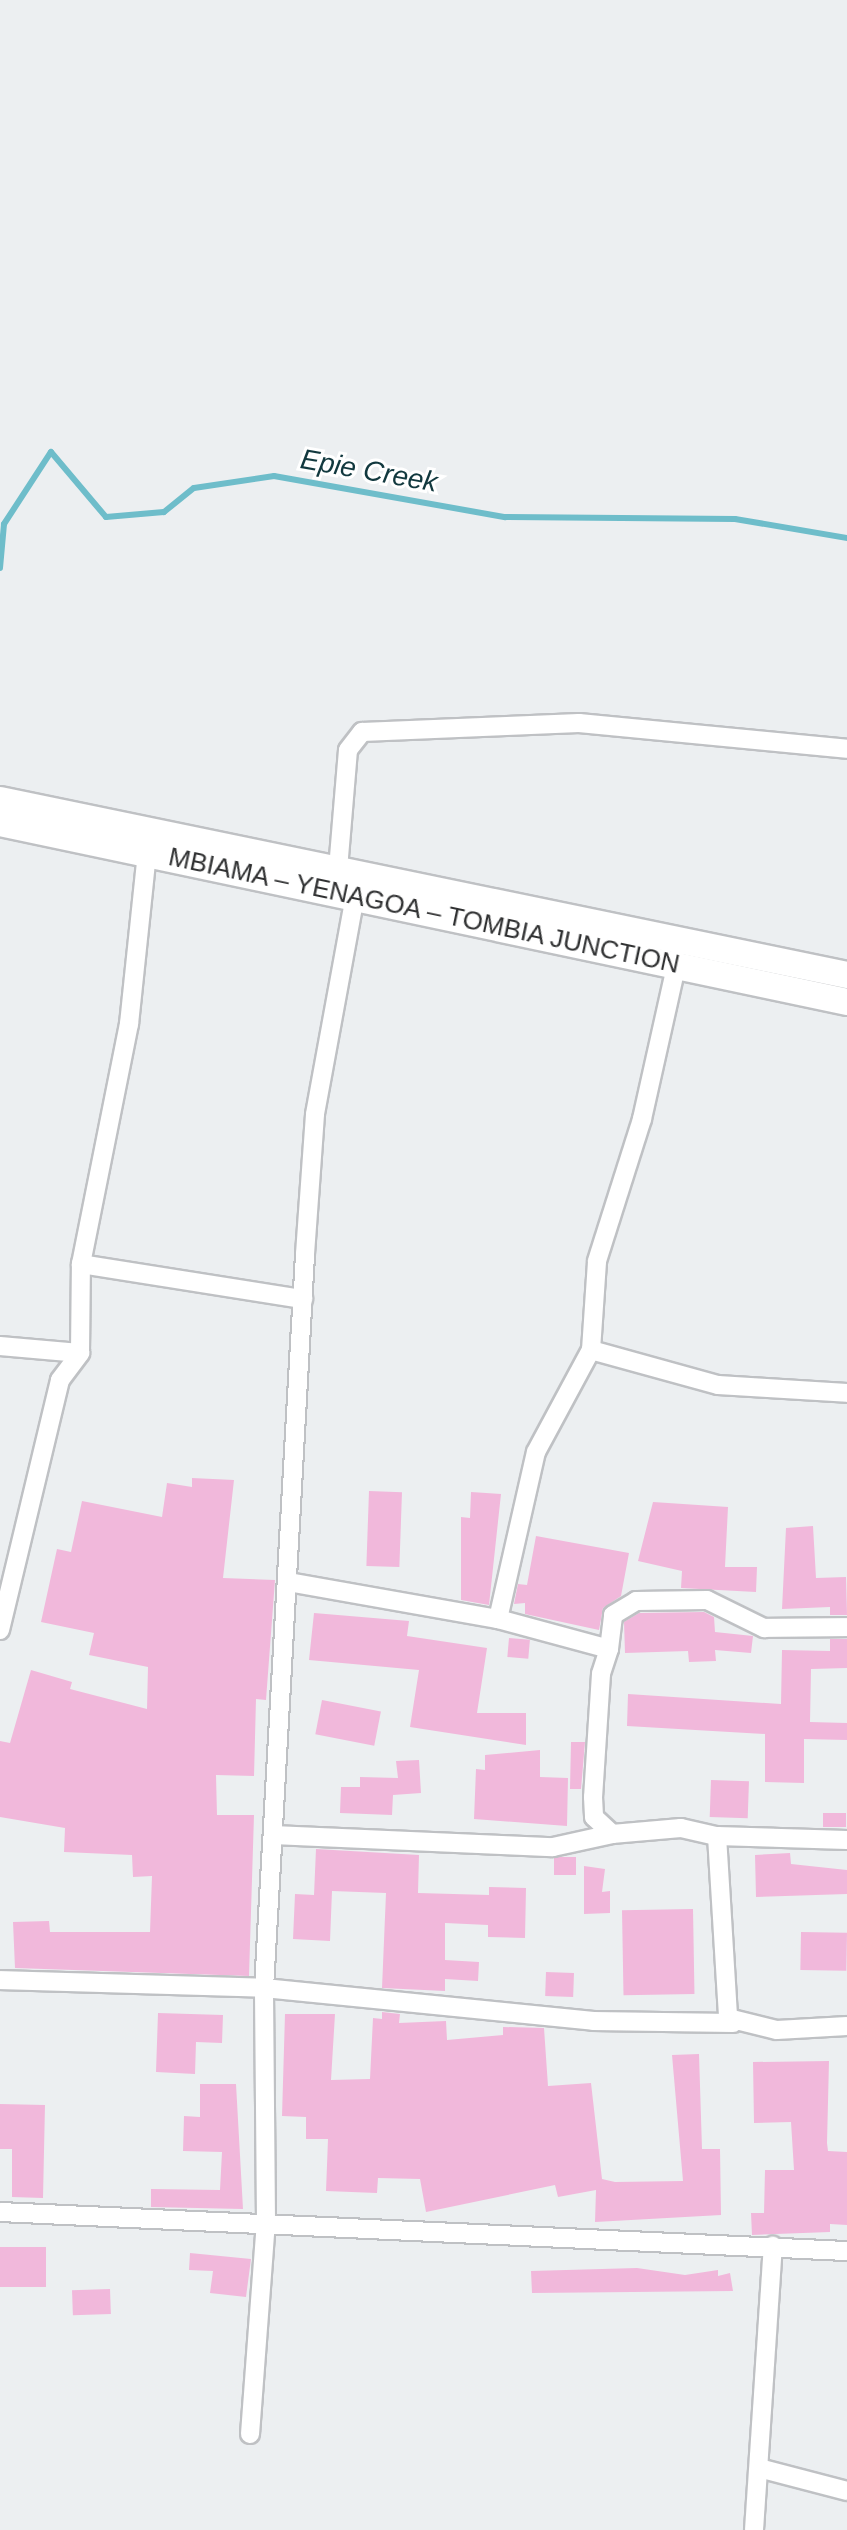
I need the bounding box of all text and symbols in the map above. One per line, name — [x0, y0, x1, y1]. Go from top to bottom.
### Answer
water label: Epie Creek — [298, 442, 440, 500]
street label: MBIAMA – YENAGOA – TOMBIA JUNCTION — [163, 841, 685, 981]

